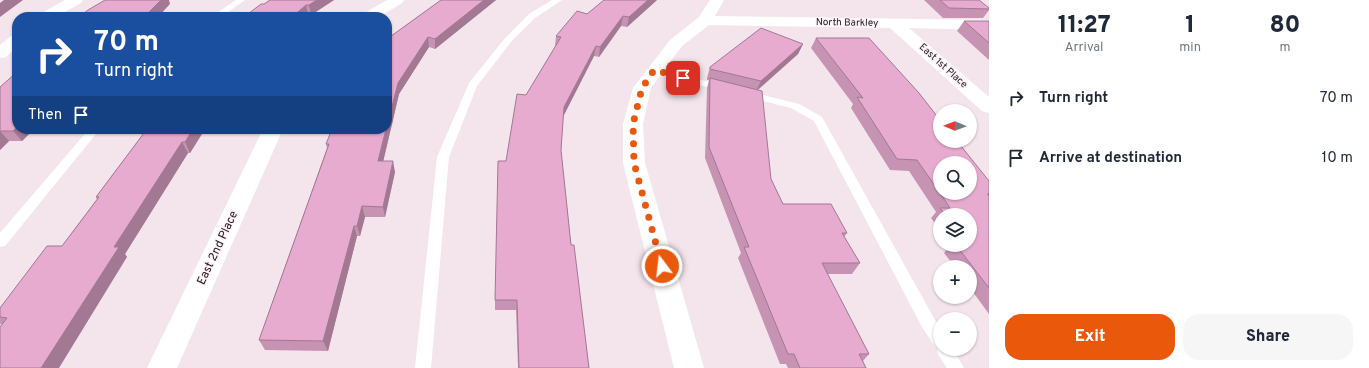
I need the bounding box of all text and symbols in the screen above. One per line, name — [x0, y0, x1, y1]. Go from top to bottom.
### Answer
text: 11:27 — [1058, 11, 1111, 41]
text: 1 — [1185, 11, 1195, 41]
text: 80 — [1270, 11, 1300, 41]
street label: North Barkley — [816, 16, 878, 30]
text: 70 m — [94, 25, 159, 61]
icon: right — [28, 28, 80, 80]
text: Arrival — [1065, 40, 1104, 56]
text: min — [1179, 40, 1201, 56]
text: m — [1279, 40, 1290, 56]
street label: East 1st Place — [916, 41, 970, 91]
text: Turn right — [94, 60, 174, 83]
pin — [666, 61, 700, 95]
icon: arrive — [672, 67, 694, 89]
icon: right — [1005, 87, 1027, 109]
text: Turn right — [1039, 89, 1108, 108]
text: 70 m — [1320, 89, 1353, 108]
icon: arrive — [70, 104, 92, 126]
north arrow — [933, 104, 977, 148]
map controls — [933, 104, 977, 356]
text: Then — [28, 106, 62, 125]
icon: arrive — [1005, 147, 1027, 169]
text: Arrive at destination — [1039, 149, 1182, 168]
text: 10 m — [1322, 149, 1353, 168]
button: search — [933, 156, 977, 200]
street label: East 2nd Place — [194, 208, 242, 288]
button: layers — [933, 208, 977, 252]
position arrow — [641, 245, 683, 287]
button: + — [933, 260, 977, 304]
button: − — [933, 312, 977, 356]
button: Exit — [1005, 314, 1175, 360]
button: Share — [1183, 314, 1353, 360]

